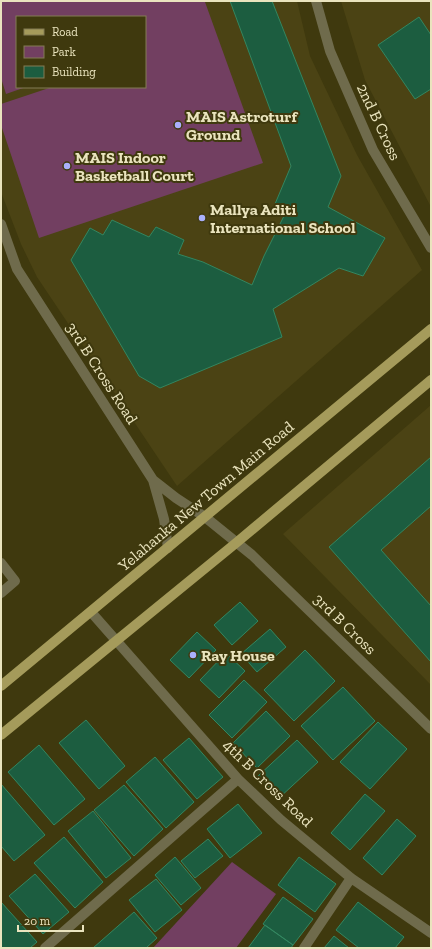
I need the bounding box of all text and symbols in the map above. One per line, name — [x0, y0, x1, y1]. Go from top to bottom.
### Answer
legend — [16, 16, 146, 88]
text: Road — [52, 25, 78, 39]
text: Park — [52, 45, 77, 59]
text: Building — [52, 65, 96, 79]
street label: 2nd B Cross — [353, 81, 405, 163]
place label: MAIS Astroturf Ground — [186, 107, 298, 144]
marker: MAIS Astroturf Ground — [173, 120, 183, 130]
place label: MAIS Indoor Basketball Court — [75, 148, 194, 185]
marker: MAIS Indoor Basketball Court — [62, 161, 72, 171]
place label: Mallya Aditi International School — [210, 200, 356, 237]
marker: Mallya Aditi International School — [197, 213, 207, 223]
street label: 3rd B Cross Road — [62, 319, 142, 428]
street label: Yelahanka New Town Main Road — [114, 417, 298, 576]
street label: 3rd B Cross — [310, 590, 380, 658]
place label: Ray House — [201, 646, 275, 665]
marker: Ray House — [188, 650, 198, 660]
street label: 4th B Cross Road — [219, 735, 317, 831]
scale bar — [18, 907, 83, 933]
text: 20 m — [24, 914, 51, 928]

